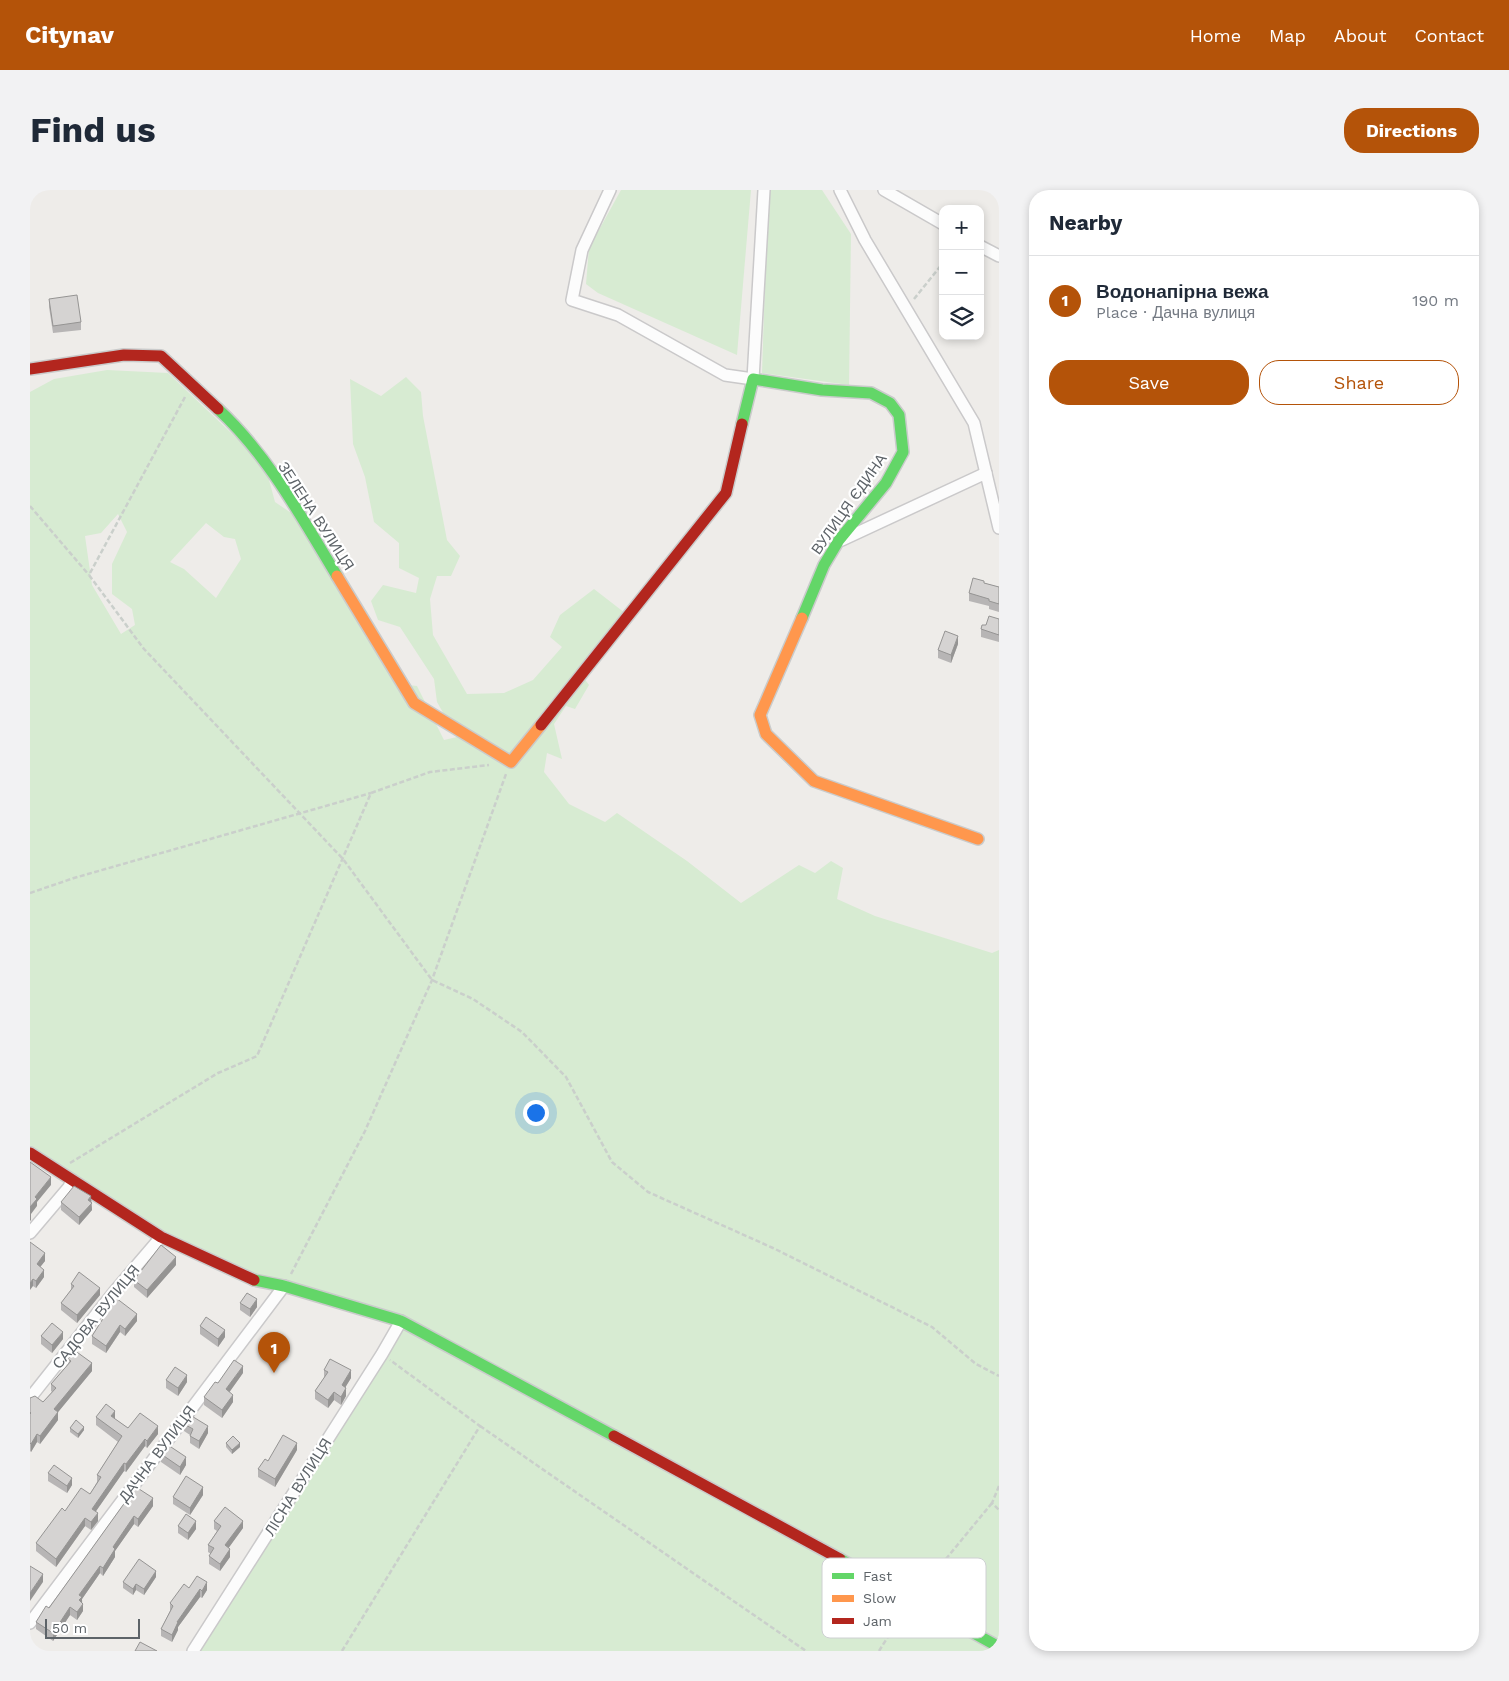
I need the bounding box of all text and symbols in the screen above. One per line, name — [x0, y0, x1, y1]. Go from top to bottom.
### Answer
text: Citynav — [25, 21, 114, 49]
text: Home — [1190, 25, 1241, 46]
text: Map — [1269, 25, 1306, 46]
text: About — [1334, 25, 1386, 46]
text: Contact — [1414, 25, 1484, 46]
button: Directions — [1344, 108, 1479, 153]
text: Find us — [30, 109, 156, 151]
map controls — [939, 205, 984, 340]
button: + — [939, 205, 984, 250]
text: Nearby — [1049, 210, 1122, 235]
button: − — [939, 250, 984, 295]
text: Водонапірна вежа — [1096, 280, 1269, 303]
text: 1 — [1062, 291, 1068, 310]
text: 190 m — [1412, 291, 1459, 310]
button: layers — [939, 295, 984, 340]
text: Place · Дачна вулиця — [1096, 303, 1255, 322]
button: Save — [1049, 360, 1249, 405]
button: Share — [1259, 360, 1459, 405]
street label: ВУЛИЦЯ ЄДИНА — [808, 450, 890, 558]
street label: ЗЕЛЕНА ВУЛИЦЯ — [274, 458, 358, 574]
your location — [523, 1100, 549, 1126]
street label: САДОВА ВУЛИЦЯ — [49, 1261, 143, 1373]
pin: 1 — [258, 1332, 290, 1373]
street label: ДАЧНА ВУЛИЦЯ — [115, 1402, 199, 1506]
street label: ЛІСНА ВУЛИЦЯ — [261, 1435, 335, 1539]
legend — [822, 1558, 986, 1638]
text: Fast — [863, 1568, 892, 1584]
text: Slow — [863, 1590, 896, 1606]
text: Jam — [863, 1613, 892, 1629]
scale bar — [45, 1616, 140, 1639]
text: 50 m — [52, 1620, 87, 1636]

